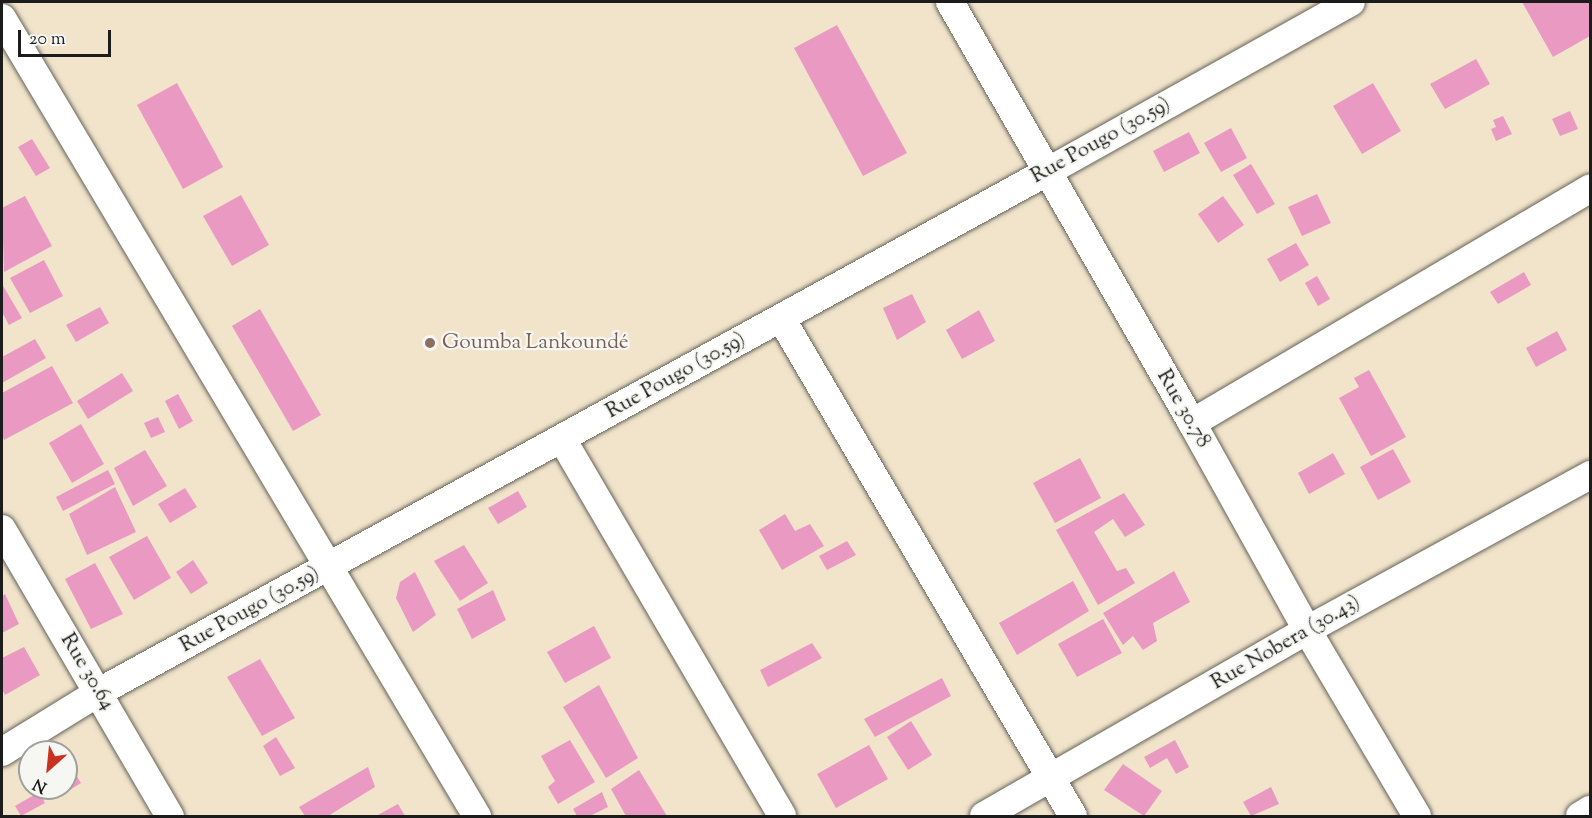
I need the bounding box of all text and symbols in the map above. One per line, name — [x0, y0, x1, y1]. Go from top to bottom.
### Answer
scale bar — [21, 18, 114, 56]
text: 20 m — [29, 27, 66, 53]
street label: Rue Pougo (30.59) — [1027, 92, 1175, 190]
street label: Rue Pougo (30.59) — [602, 327, 750, 425]
place label: Goumba Lankoundé — [442, 330, 629, 356]
marker: Goumba Lankoundé — [423, 336, 437, 350]
street label: Rue 30.78 — [1151, 365, 1215, 453]
street label: Rue Pougo (30.59) — [176, 561, 324, 659]
street label: Rue Nobera (30.43) — [1207, 590, 1365, 696]
street label: Rue 30.64 — [54, 629, 120, 715]
north arrow — [18, 740, 78, 800]
text: N — [30, 772, 51, 798]

